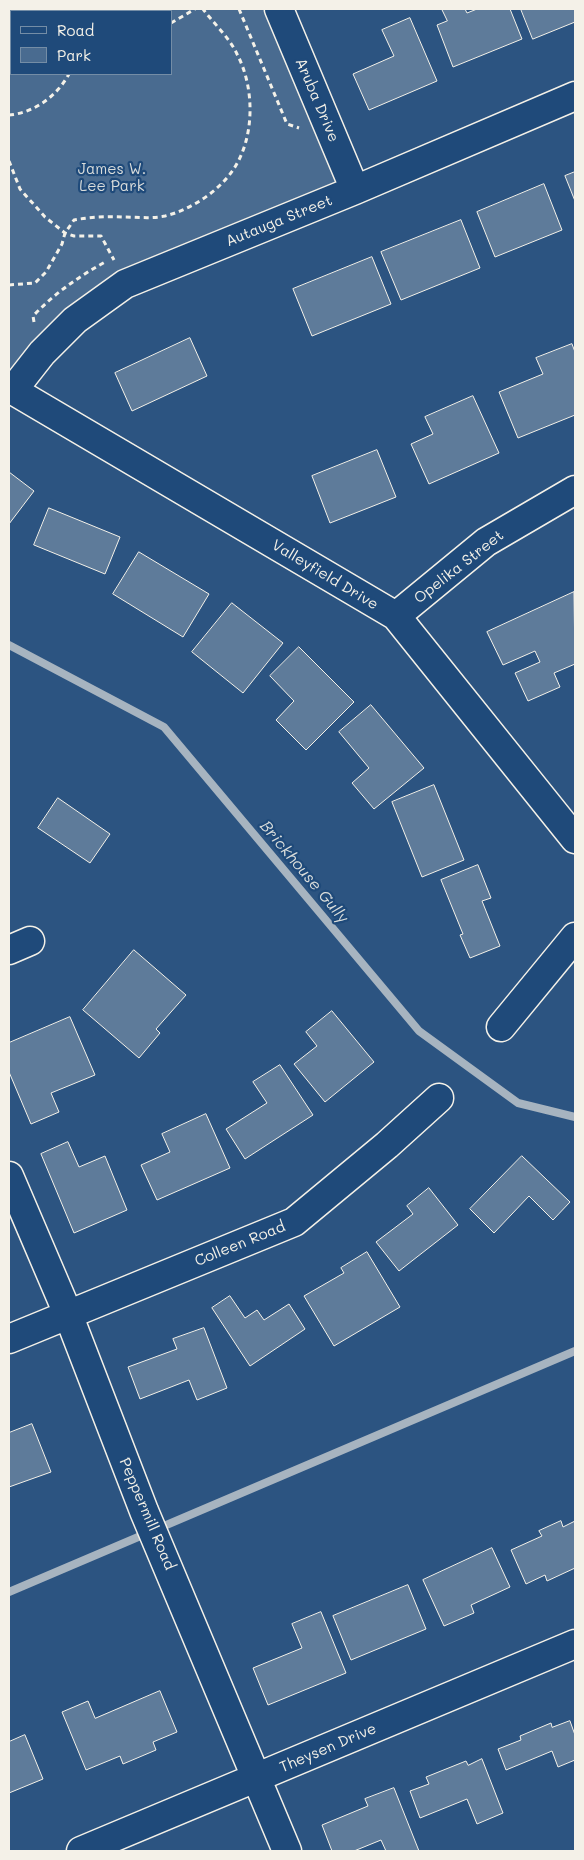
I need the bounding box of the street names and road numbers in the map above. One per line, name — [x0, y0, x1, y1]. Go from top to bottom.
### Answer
street label: Aruba Drive — [291, 55, 343, 145]
street label: Autauga Street — [223, 191, 335, 251]
street label: Opelika Street — [411, 526, 507, 608]
street label: Valleyfield Drive — [268, 536, 382, 614]
street label: Colleen Road — [192, 1218, 288, 1270]
street label: Peppermill Road — [115, 1455, 179, 1573]
street label: Theysen Drive — [277, 1720, 379, 1776]

